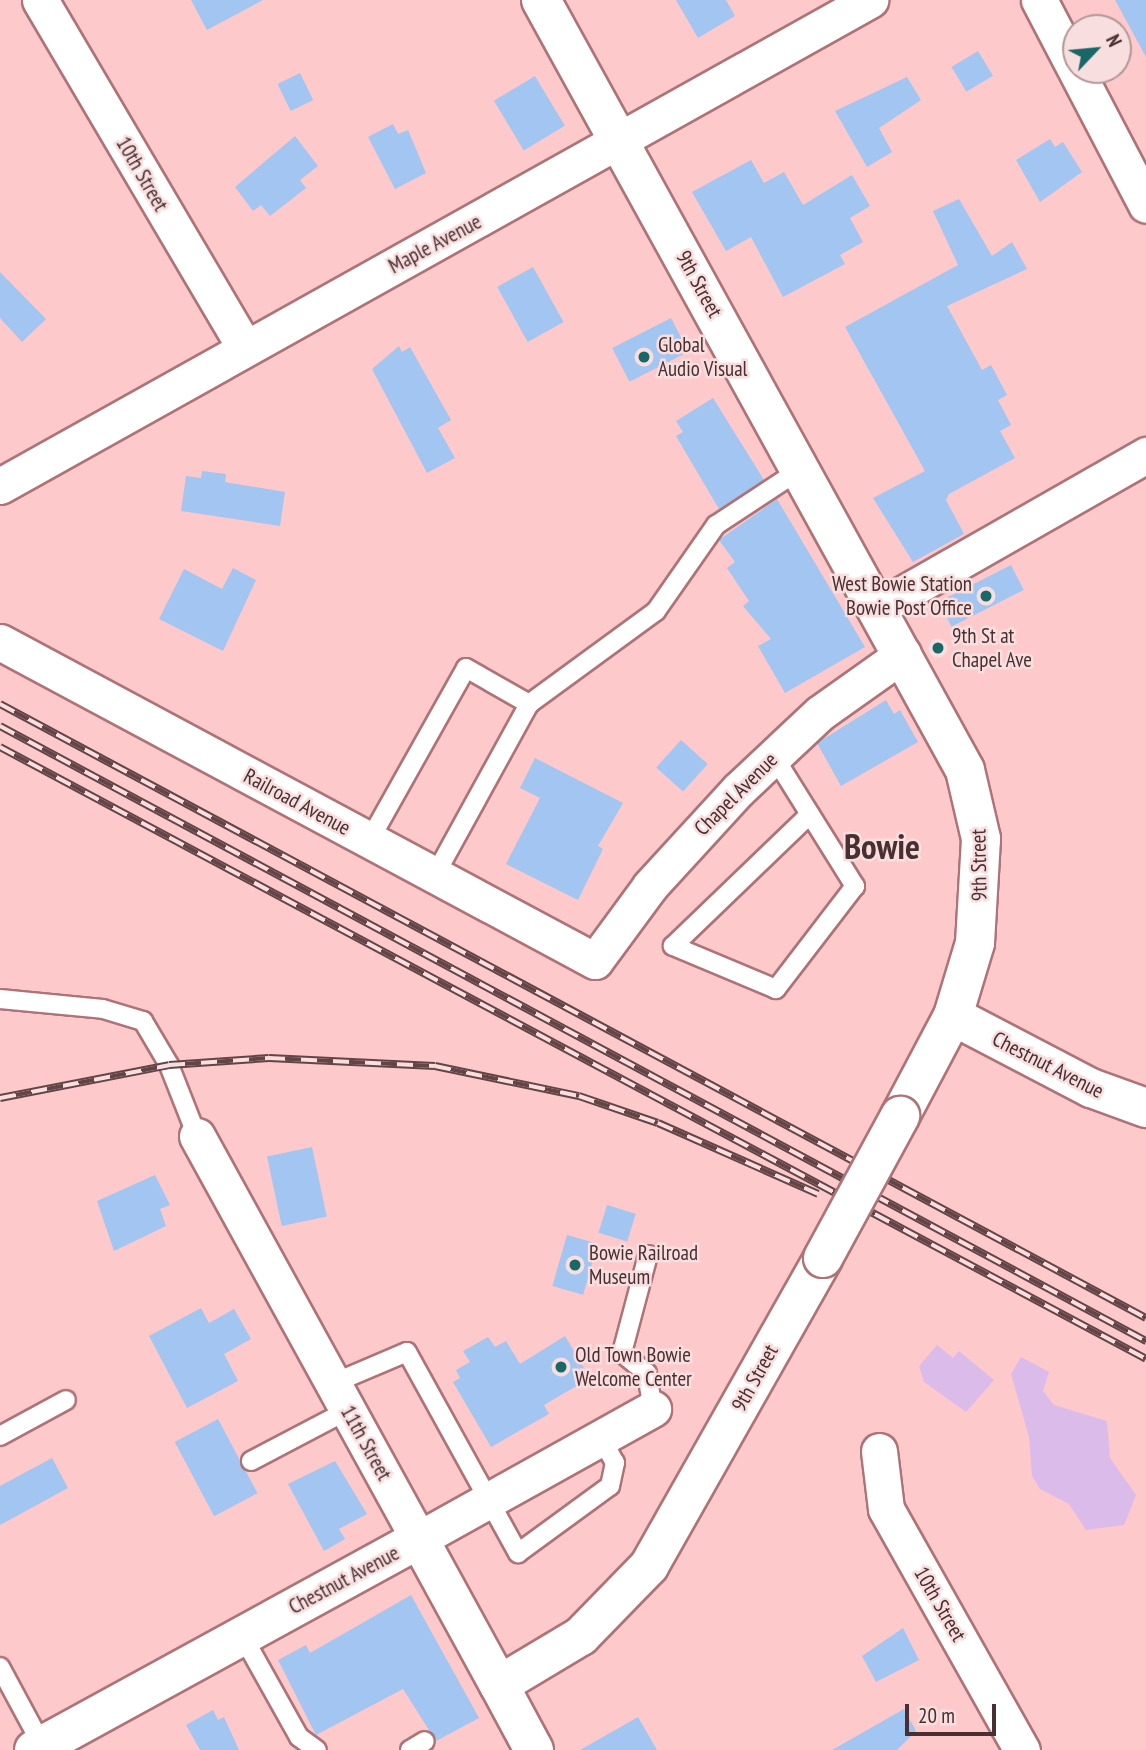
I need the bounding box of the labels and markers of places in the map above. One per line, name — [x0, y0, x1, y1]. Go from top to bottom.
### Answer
place label: Global Audio Visual — [658, 332, 748, 382]
marker: Global Audio Visual — [636, 349, 652, 365]
place label: West Bowie Station Bowie Post Office — [832, 571, 972, 621]
marker: West Bowie Station Bowie Post Office — [978, 588, 994, 604]
place label: 9th St at Chapel Ave — [952, 623, 1033, 673]
marker: 9th St at Chapel Ave — [930, 640, 946, 656]
place label: Bowie Railroad Museum — [589, 1240, 698, 1290]
marker: Bowie Railroad Museum — [567, 1257, 583, 1273]
place label: Old Town Bowie Welcome Center — [575, 1342, 692, 1392]
marker: Old Town Bowie Welcome Center — [553, 1359, 569, 1375]

